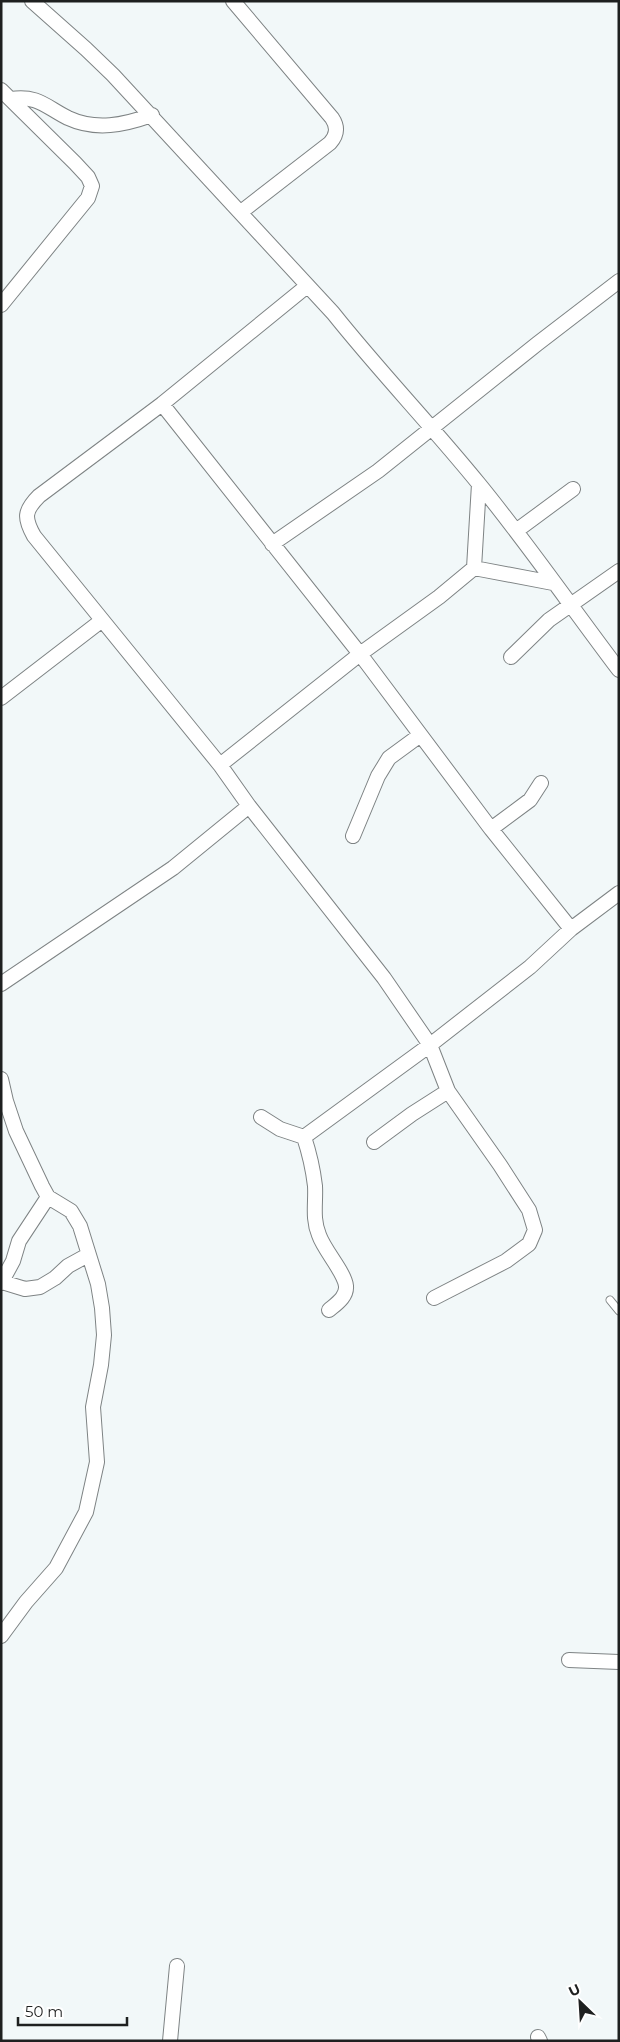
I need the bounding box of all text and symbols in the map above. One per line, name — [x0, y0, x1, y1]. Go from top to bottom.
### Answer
north arrow — [555, 1977, 605, 2027]
text: U — [566, 1980, 583, 2001]
scale bar — [18, 1994, 126, 2026]
text: 50 m — [25, 2002, 63, 2021]

